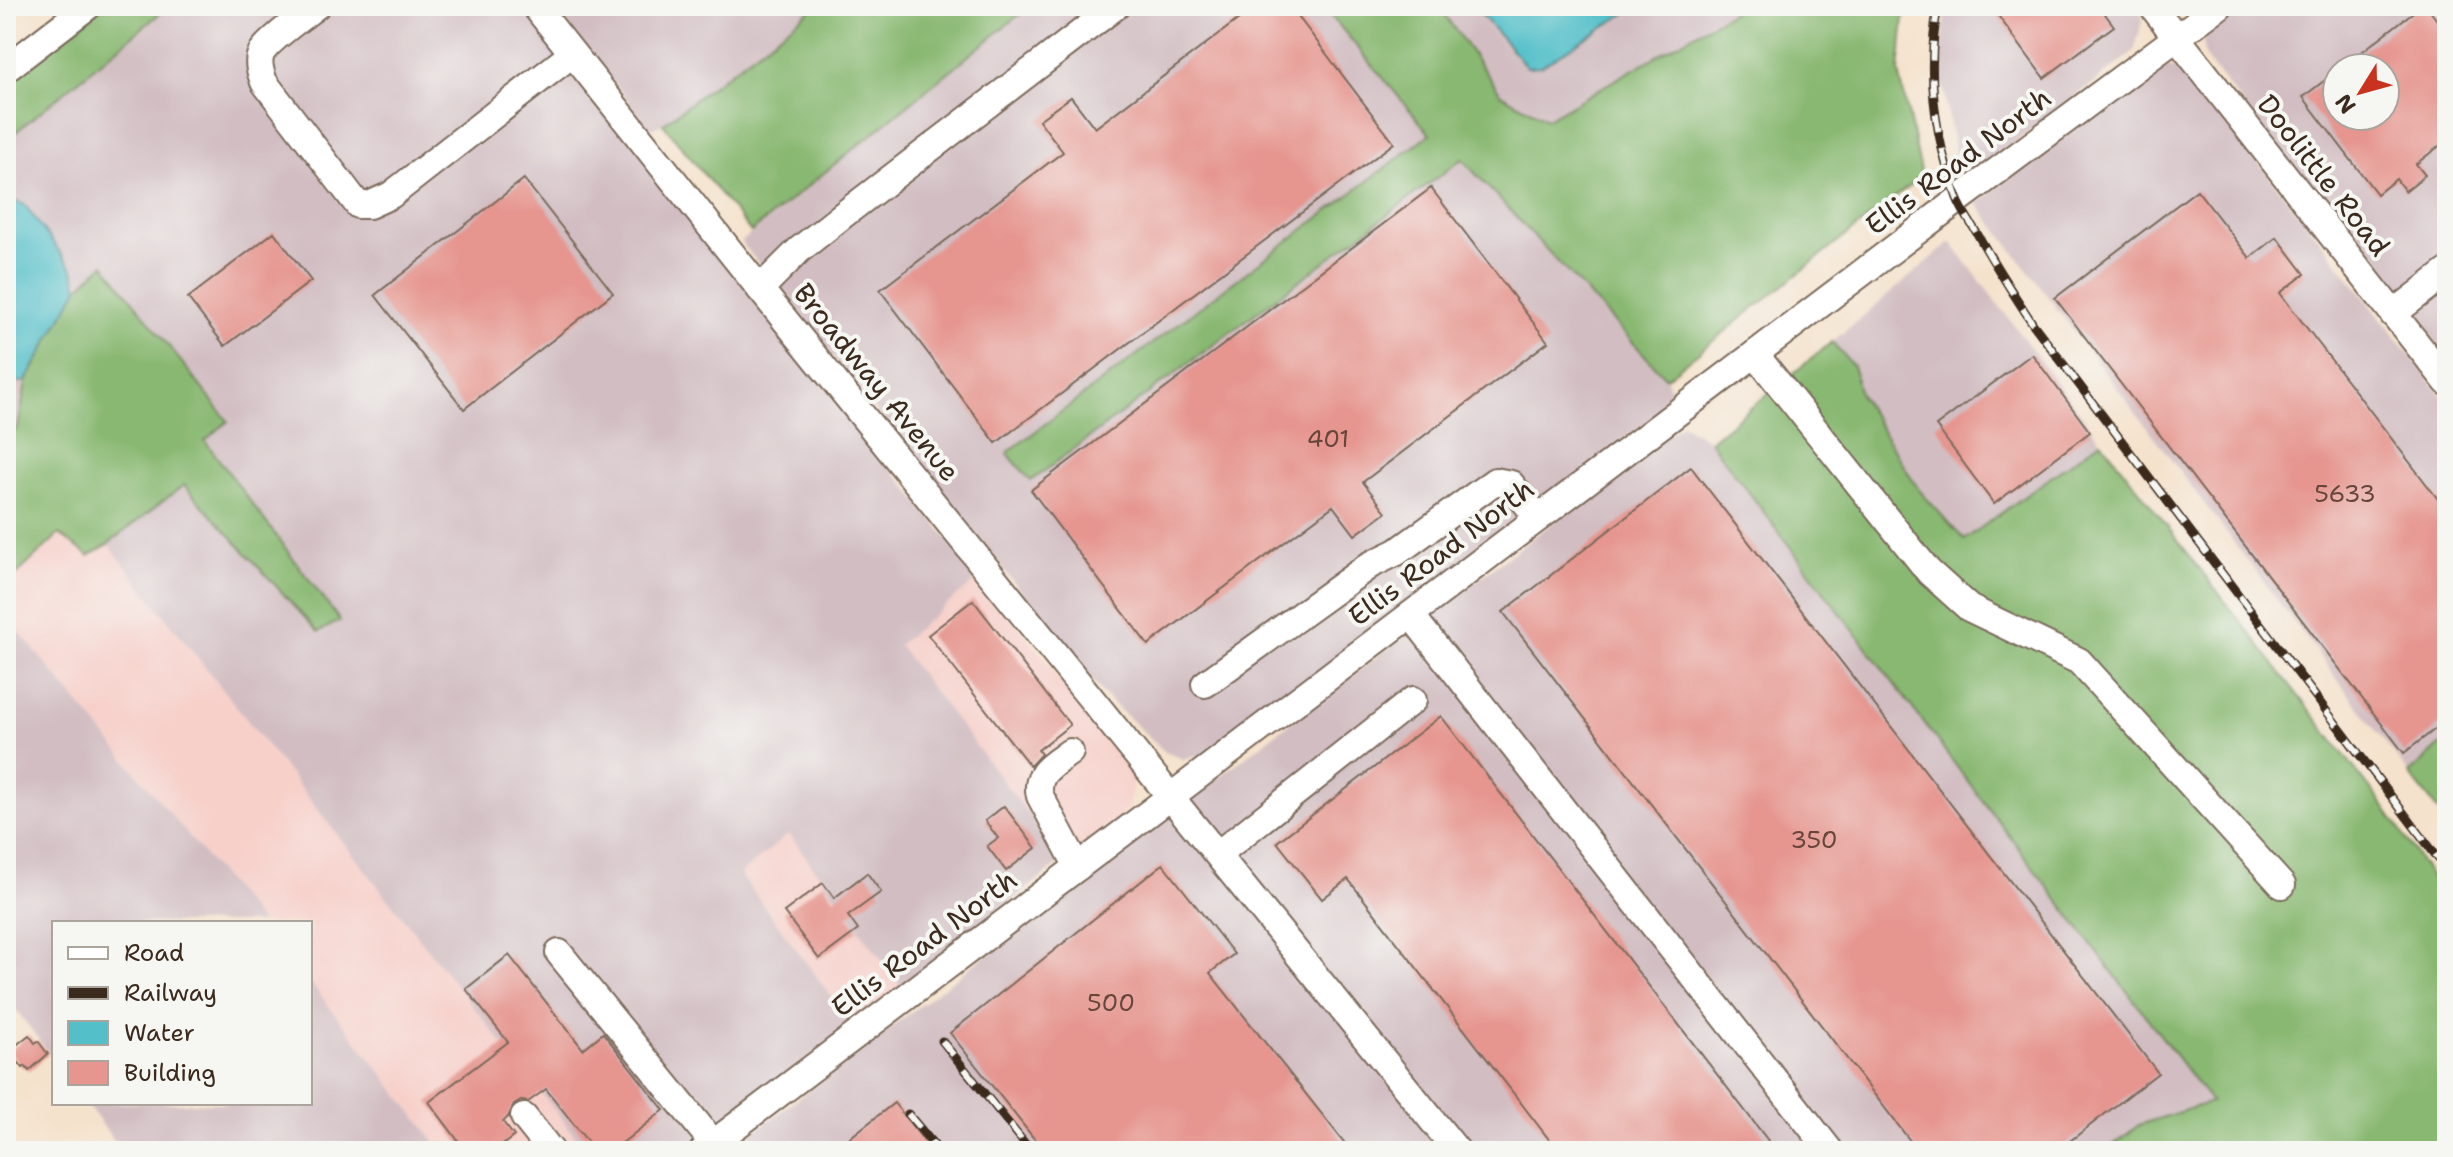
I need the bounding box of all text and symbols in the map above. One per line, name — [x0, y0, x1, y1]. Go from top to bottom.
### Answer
north arrow — [2321, 52, 2401, 132]
street label: Ellis Road North — [1857, 79, 2059, 243]
street label: Doolittle Road — [2249, 86, 2399, 264]
text: N — [2329, 88, 2362, 119]
street label: Broadway Avenue — [785, 275, 969, 489]
house number: 401 — [1307, 423, 1349, 455]
street label: Ellis Road North — [1340, 470, 1542, 634]
house number: 5633 — [2314, 478, 2376, 510]
house number: 350 — [1790, 824, 1838, 856]
street label: Ellis Road North — [823, 861, 1025, 1025]
legend — [52, 921, 312, 1105]
text: Road — [124, 937, 184, 969]
text: Railway — [124, 977, 217, 1009]
house number: 500 — [1087, 987, 1135, 1019]
text: Water — [124, 1017, 195, 1049]
text: Building — [124, 1057, 216, 1089]

